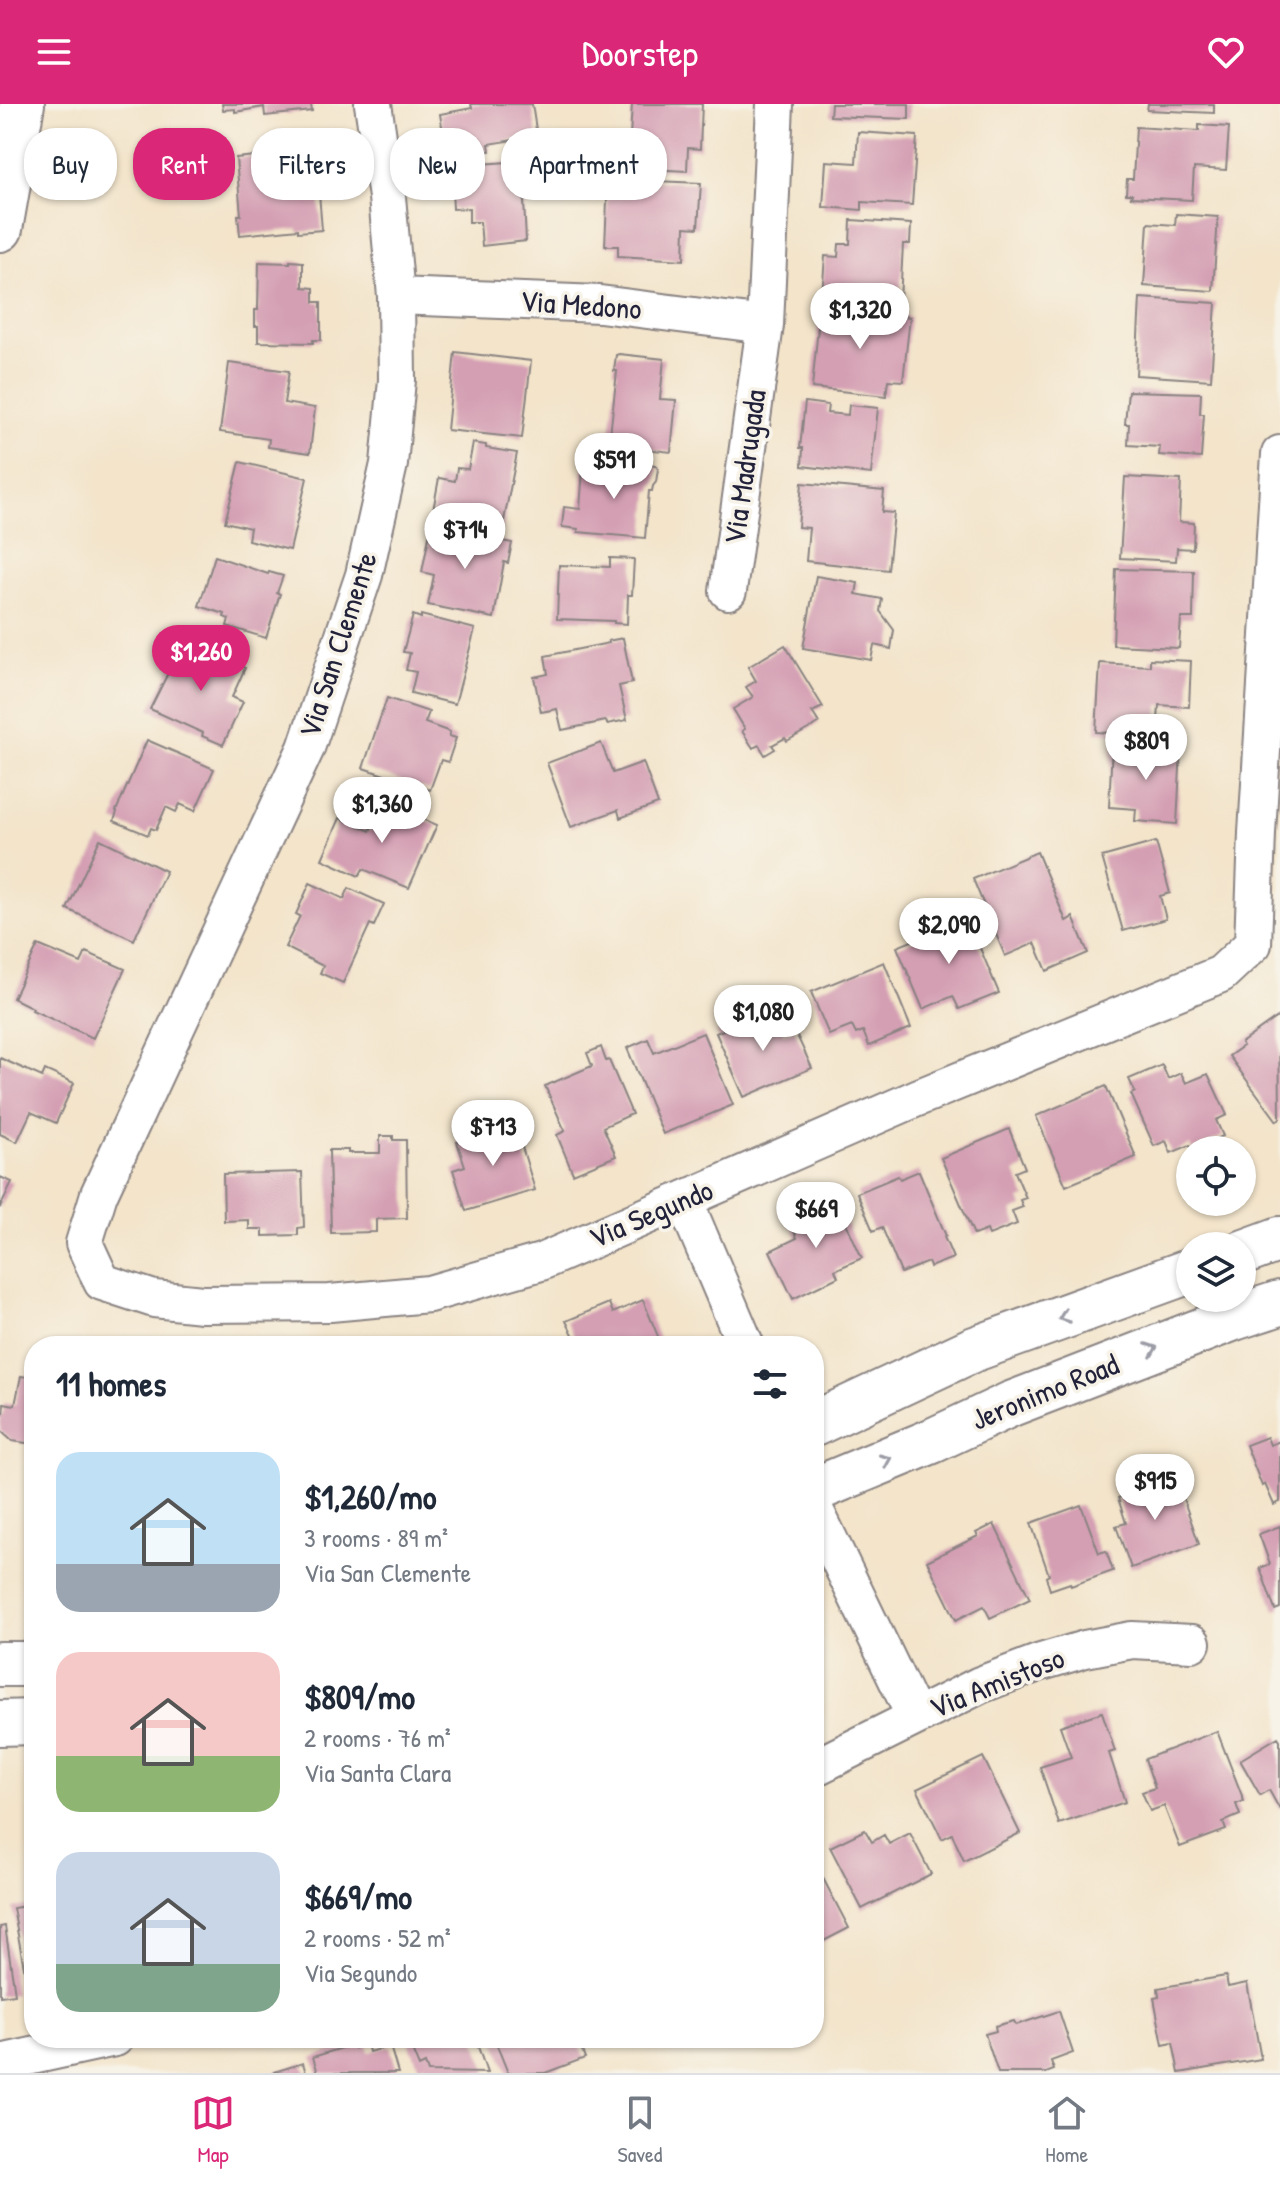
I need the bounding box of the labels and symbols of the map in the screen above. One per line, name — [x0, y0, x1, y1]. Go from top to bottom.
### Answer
street label: Via Medono — [519, 280, 643, 328]
pin: $1,320 — [795, 283, 925, 351]
street label: Via Madrugada — [713, 387, 775, 547]
pin: $591 — [567, 433, 661, 501]
pin: $714 — [418, 503, 512, 571]
street label: Via San Clemente — [288, 547, 386, 743]
pin: $1,260 — [136, 625, 266, 693]
pin: $809 — [1099, 714, 1193, 782]
pin: $1,360 — [317, 777, 447, 845]
pin: $2,090 — [884, 898, 1014, 966]
pin: $1,080 — [698, 985, 828, 1053]
pin: $713 — [446, 1100, 540, 1168]
street label: Via Segundo — [583, 1169, 719, 1257]
pin: $669 — [769, 1182, 863, 1250]
one-way arrow — [1058, 1307, 1072, 1324]
one-way arrow — [1144, 1342, 1158, 1359]
street label: Jeronimo Road — [965, 1343, 1124, 1439]
one-way arrow — [878, 1453, 892, 1470]
pin: $915 — [1108, 1454, 1202, 1522]
street label: Via Amistoso — [923, 1637, 1070, 1727]

